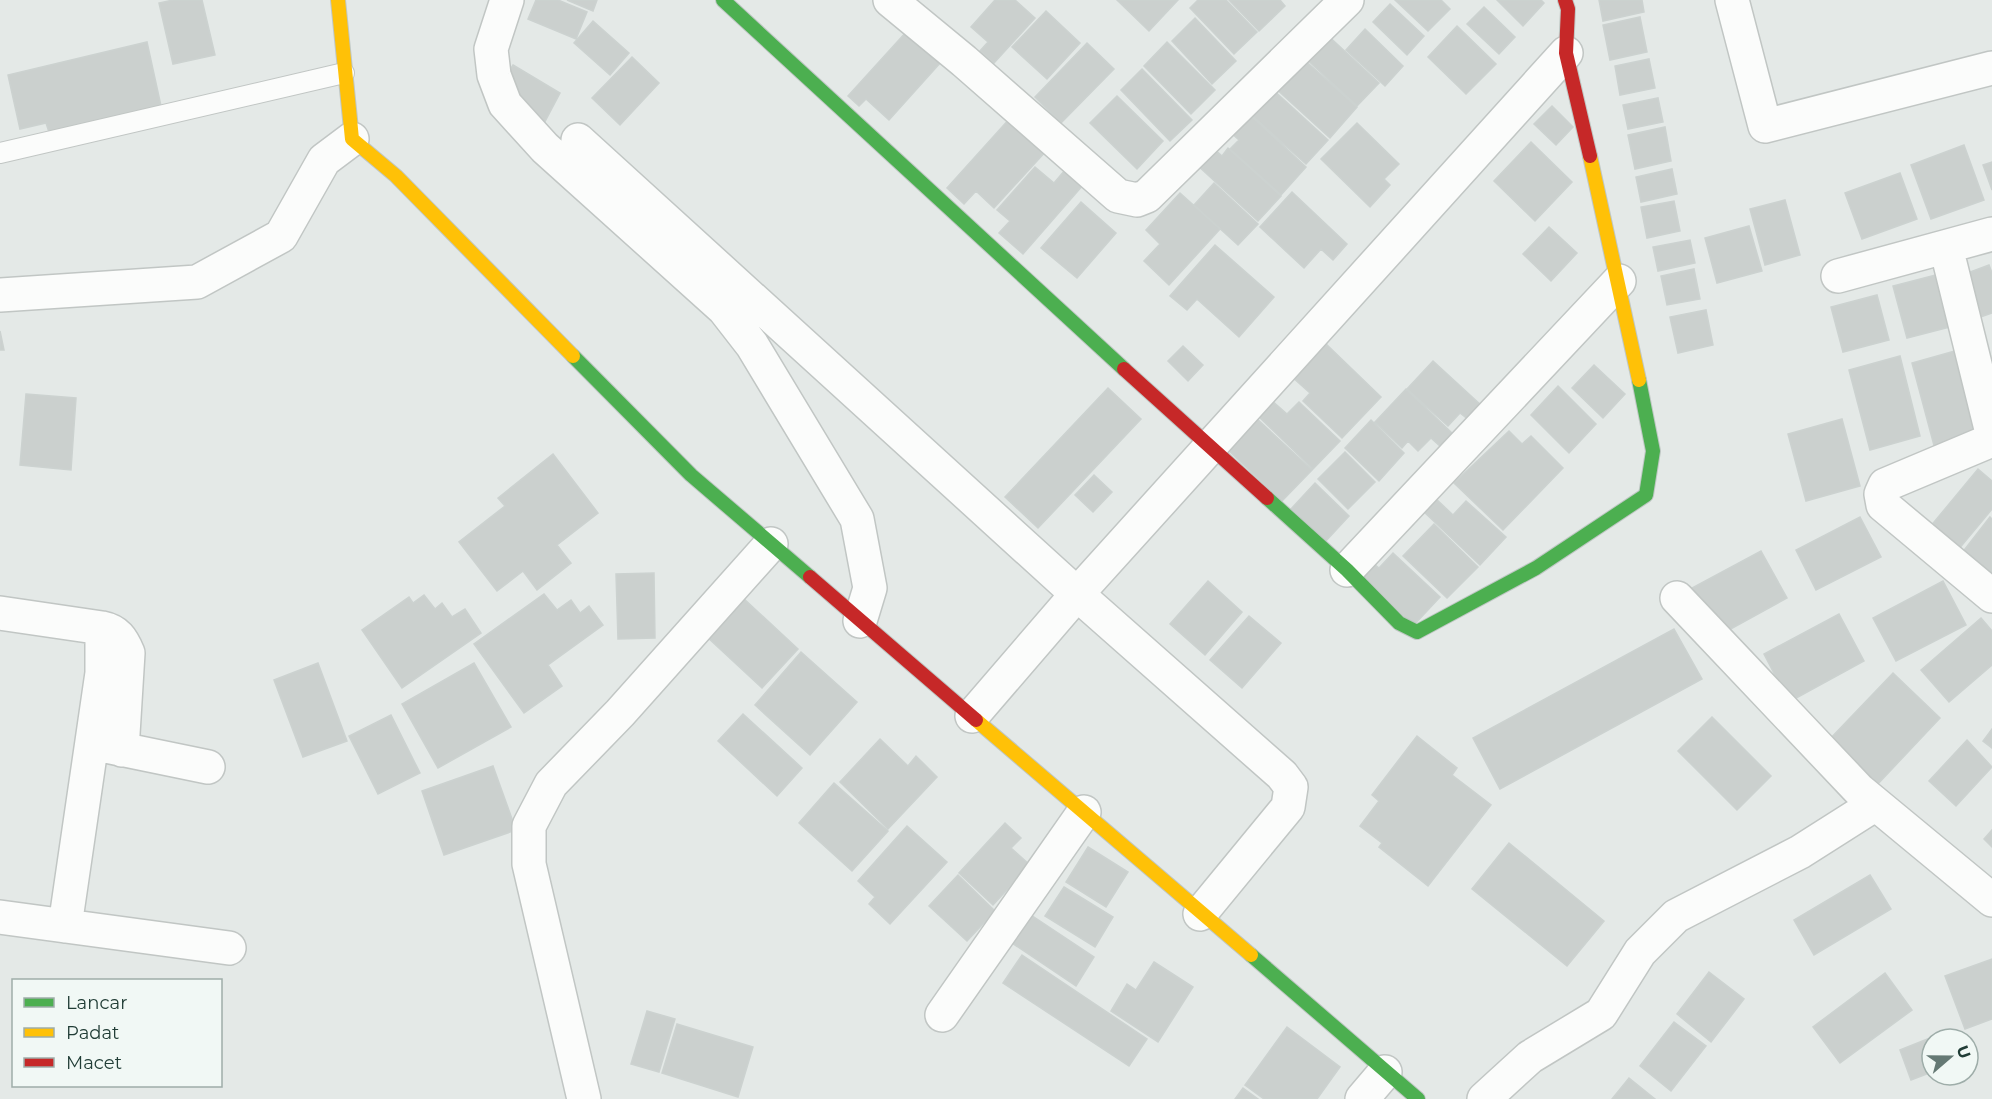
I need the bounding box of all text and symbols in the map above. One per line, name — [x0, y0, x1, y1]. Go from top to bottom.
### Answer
legend — [12, 979, 222, 1087]
text: Lancar — [66, 992, 127, 1014]
text: Padat — [66, 1022, 119, 1044]
north arrow — [1920, 1027, 1980, 1087]
text: U — [1953, 1043, 1975, 1061]
text: Macet — [66, 1052, 122, 1074]

